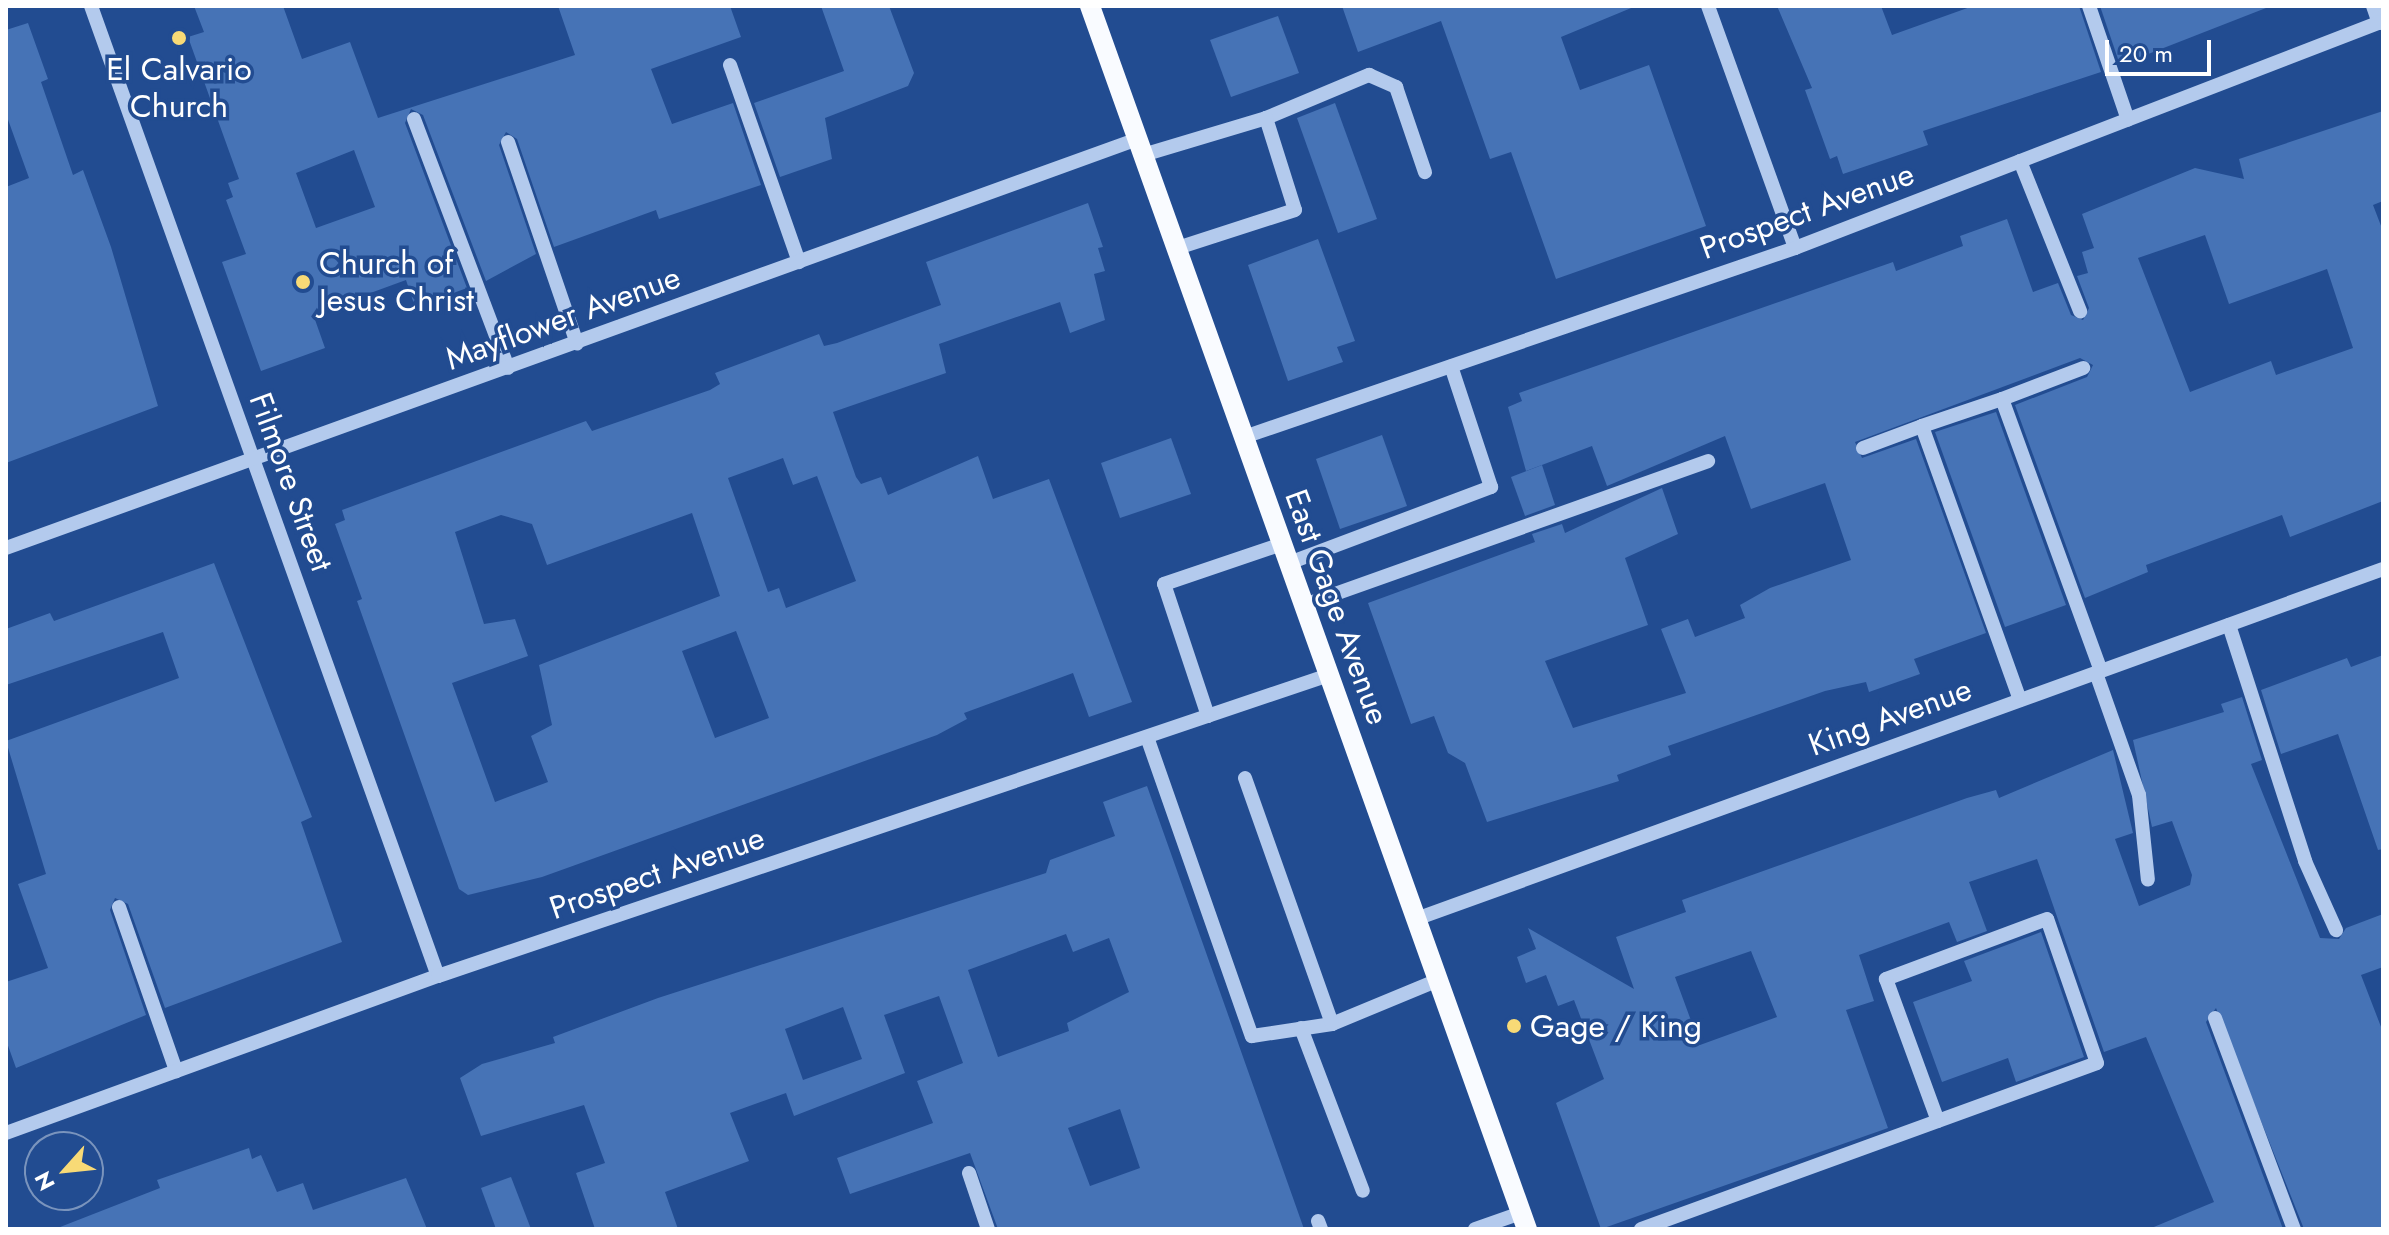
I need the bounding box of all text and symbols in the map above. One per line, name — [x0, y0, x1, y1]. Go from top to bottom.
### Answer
scale bar — [2109, 24, 2215, 74]
marker: El Calvario Church — [170, 29, 188, 47]
text: 20 m — [2119, 36, 2173, 71]
place label: El Calvario Church — [106, 51, 252, 126]
street label: Prospect Avenue — [1695, 155, 1919, 267]
place label: Church of Jesus Christ — [319, 245, 474, 320]
street label: Mayflower Avenue — [440, 258, 686, 378]
marker: Church of Jesus Christ — [294, 273, 312, 291]
street label: Filmore Street — [241, 388, 341, 576]
street label: East Gage Avenue — [1277, 484, 1397, 730]
street label: King Avenue — [1803, 670, 1977, 764]
street label: Prospect Avenue — [545, 818, 769, 928]
place label: Gage / King — [1530, 1007, 1702, 1045]
marker: Gage / King — [1505, 1017, 1523, 1035]
north arrow — [24, 1131, 104, 1211]
text: N — [26, 1166, 63, 1196]

